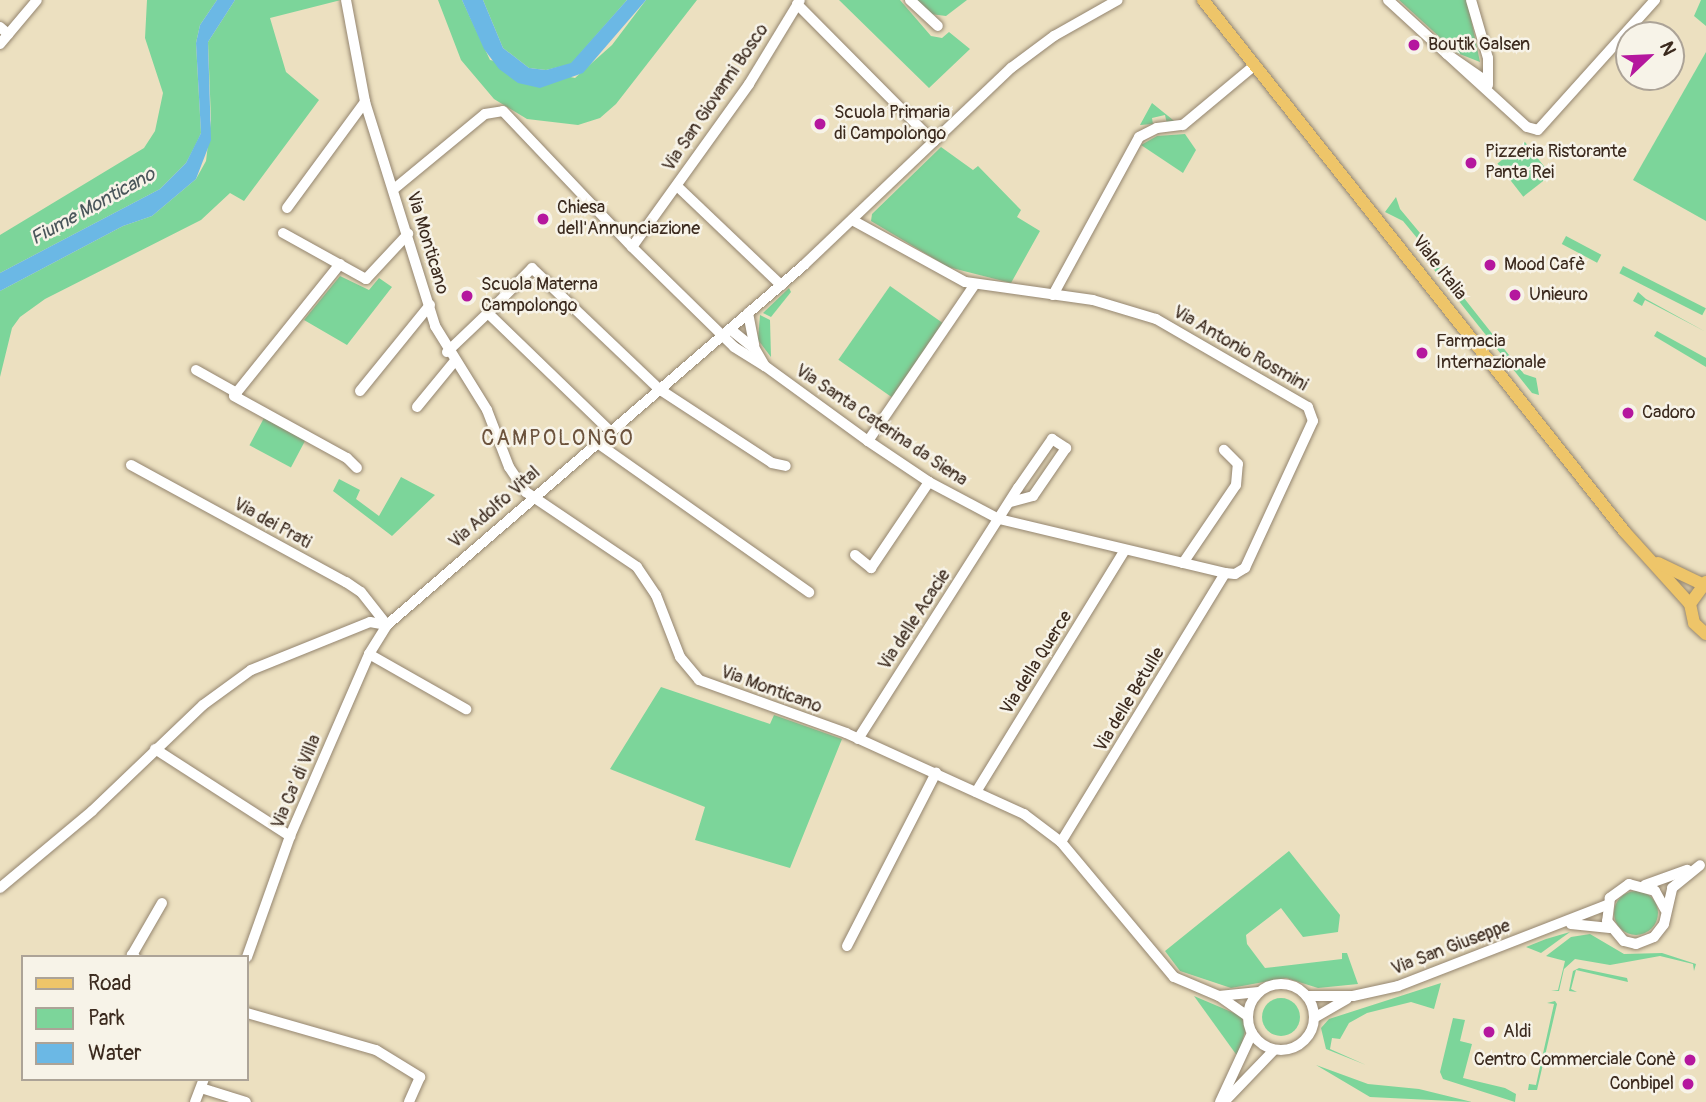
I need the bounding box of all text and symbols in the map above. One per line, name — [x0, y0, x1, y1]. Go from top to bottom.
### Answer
street label: Via San Giovanni Bosco — [659, 20, 773, 176]
north arrow — [1615, 21, 1685, 91]
place label: Boutik Galsen — [1428, 34, 1530, 56]
marker: Boutik Galsen — [1406, 37, 1422, 53]
text: N — [1654, 38, 1681, 59]
place label: Scuola Primaria di Campolongo — [834, 103, 950, 146]
marker: Scuola Primaria di Campolongo — [812, 116, 828, 132]
place label: Pizzeria Ristorante Panta Rei — [1485, 142, 1627, 184]
marker: Pizzeria Ristorante Panta Rei — [1463, 155, 1479, 171]
water label: Fiume Monticano — [27, 163, 159, 251]
street label: Via Monticano — [401, 189, 453, 297]
place label: Chiesa dell'Annunciazione — [557, 198, 700, 241]
marker: Chiesa dell'Annunciazione — [535, 211, 551, 227]
street label: Viale Italia — [1407, 231, 1471, 305]
place label: Mood Cafè — [1504, 254, 1585, 276]
marker: Mood Cafè — [1482, 257, 1498, 273]
place label: Scuola Materna Campolongo — [481, 275, 598, 318]
place label: Unieuro — [1529, 284, 1588, 306]
marker: Unieuro — [1507, 287, 1523, 303]
marker: Scuola Materna Campolongo — [459, 288, 475, 304]
street label: Via Antonio Rosmini — [1169, 302, 1311, 396]
place label: Farmacia Internazionale — [1436, 332, 1546, 374]
marker: Farmacia Internazionale — [1414, 345, 1430, 361]
street label: Via Santa Caterina da Siena — [791, 360, 971, 492]
place label: Cadoro — [1642, 402, 1695, 424]
marker: Cadoro — [1620, 405, 1636, 421]
district label: CAMPOLONGO — [483, 426, 633, 452]
street label: Via Adolfo Vital — [445, 462, 545, 554]
street label: Via dei Prati — [229, 494, 315, 554]
street label: Via delle Acacie — [874, 566, 956, 674]
street label: Via della Querce — [996, 607, 1078, 719]
street label: Via delle Betulle — [1090, 644, 1170, 756]
street label: Via Monticano — [717, 662, 825, 718]
street label: Via Ca' di Villa — [268, 732, 326, 832]
street label: Via San Giuseppe — [1388, 915, 1514, 981]
legend — [21, 955, 248, 1081]
text: Road — [88, 970, 132, 997]
text: Park — [88, 1005, 125, 1032]
place label: Aldi — [1503, 1021, 1531, 1043]
marker: Aldi — [1481, 1024, 1497, 1040]
text: Water — [88, 1040, 141, 1067]
place label: Centro Commerciale Conè — [1474, 1049, 1676, 1071]
marker: Centro Commerciale Conè — [1682, 1052, 1698, 1068]
place label: Conbipel — [1610, 1073, 1674, 1095]
marker: Conbipel — [1680, 1076, 1696, 1092]

